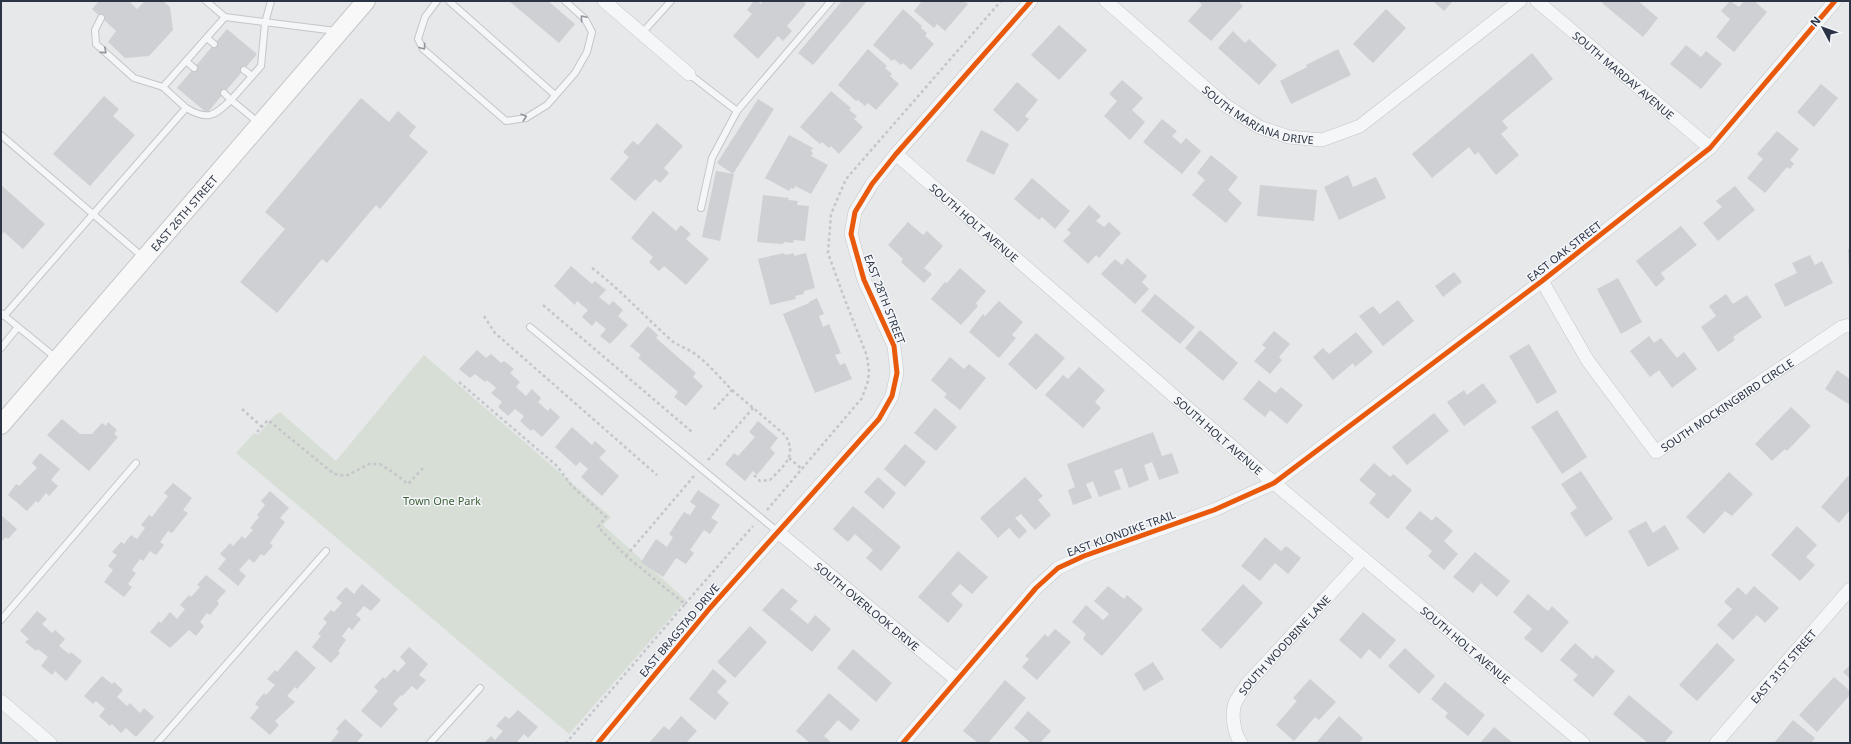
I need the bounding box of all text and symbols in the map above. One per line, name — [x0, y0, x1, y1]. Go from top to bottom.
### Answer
north arrow — [1803, 8, 1843, 48]
text: N — [1806, 13, 1824, 29]
one-way arrow — [580, 15, 587, 23]
street label: SOUTH MARDAY AVENUE — [1570, 27, 1678, 122]
one-way arrow — [418, 43, 425, 50]
one-way arrow — [99, 47, 107, 54]
street label: SOUTH MARIANA DRIVE — [1200, 82, 1314, 147]
one-way arrow — [521, 113, 528, 122]
street label: EAST 26TH STREET — [147, 172, 220, 254]
street label: SOUTH HOLT AVENUE — [927, 180, 1022, 265]
street label: EAST OAK STREET — [1524, 217, 1604, 285]
street label: EAST 28TH STREET — [861, 252, 909, 346]
street label: SOUTH MOCKINGBIRD CIRCLE — [1657, 354, 1796, 455]
street label: SOUTH HOLT AVENUE — [1171, 392, 1266, 478]
park label: Town One Park — [403, 493, 481, 508]
street label: EAST KLONDIKE TRAIL — [1065, 506, 1178, 560]
street label: SOUTH OVERLOOK DRIVE — [812, 558, 923, 654]
street label: EAST BRAGSTAD DRIVE — [635, 580, 723, 680]
street label: SOUTH WOODBINE LANE — [1234, 591, 1333, 698]
street label: SOUTH HOLT AVENUE — [1418, 602, 1514, 687]
street label: EAST 31ST STREET — [1747, 626, 1819, 706]

